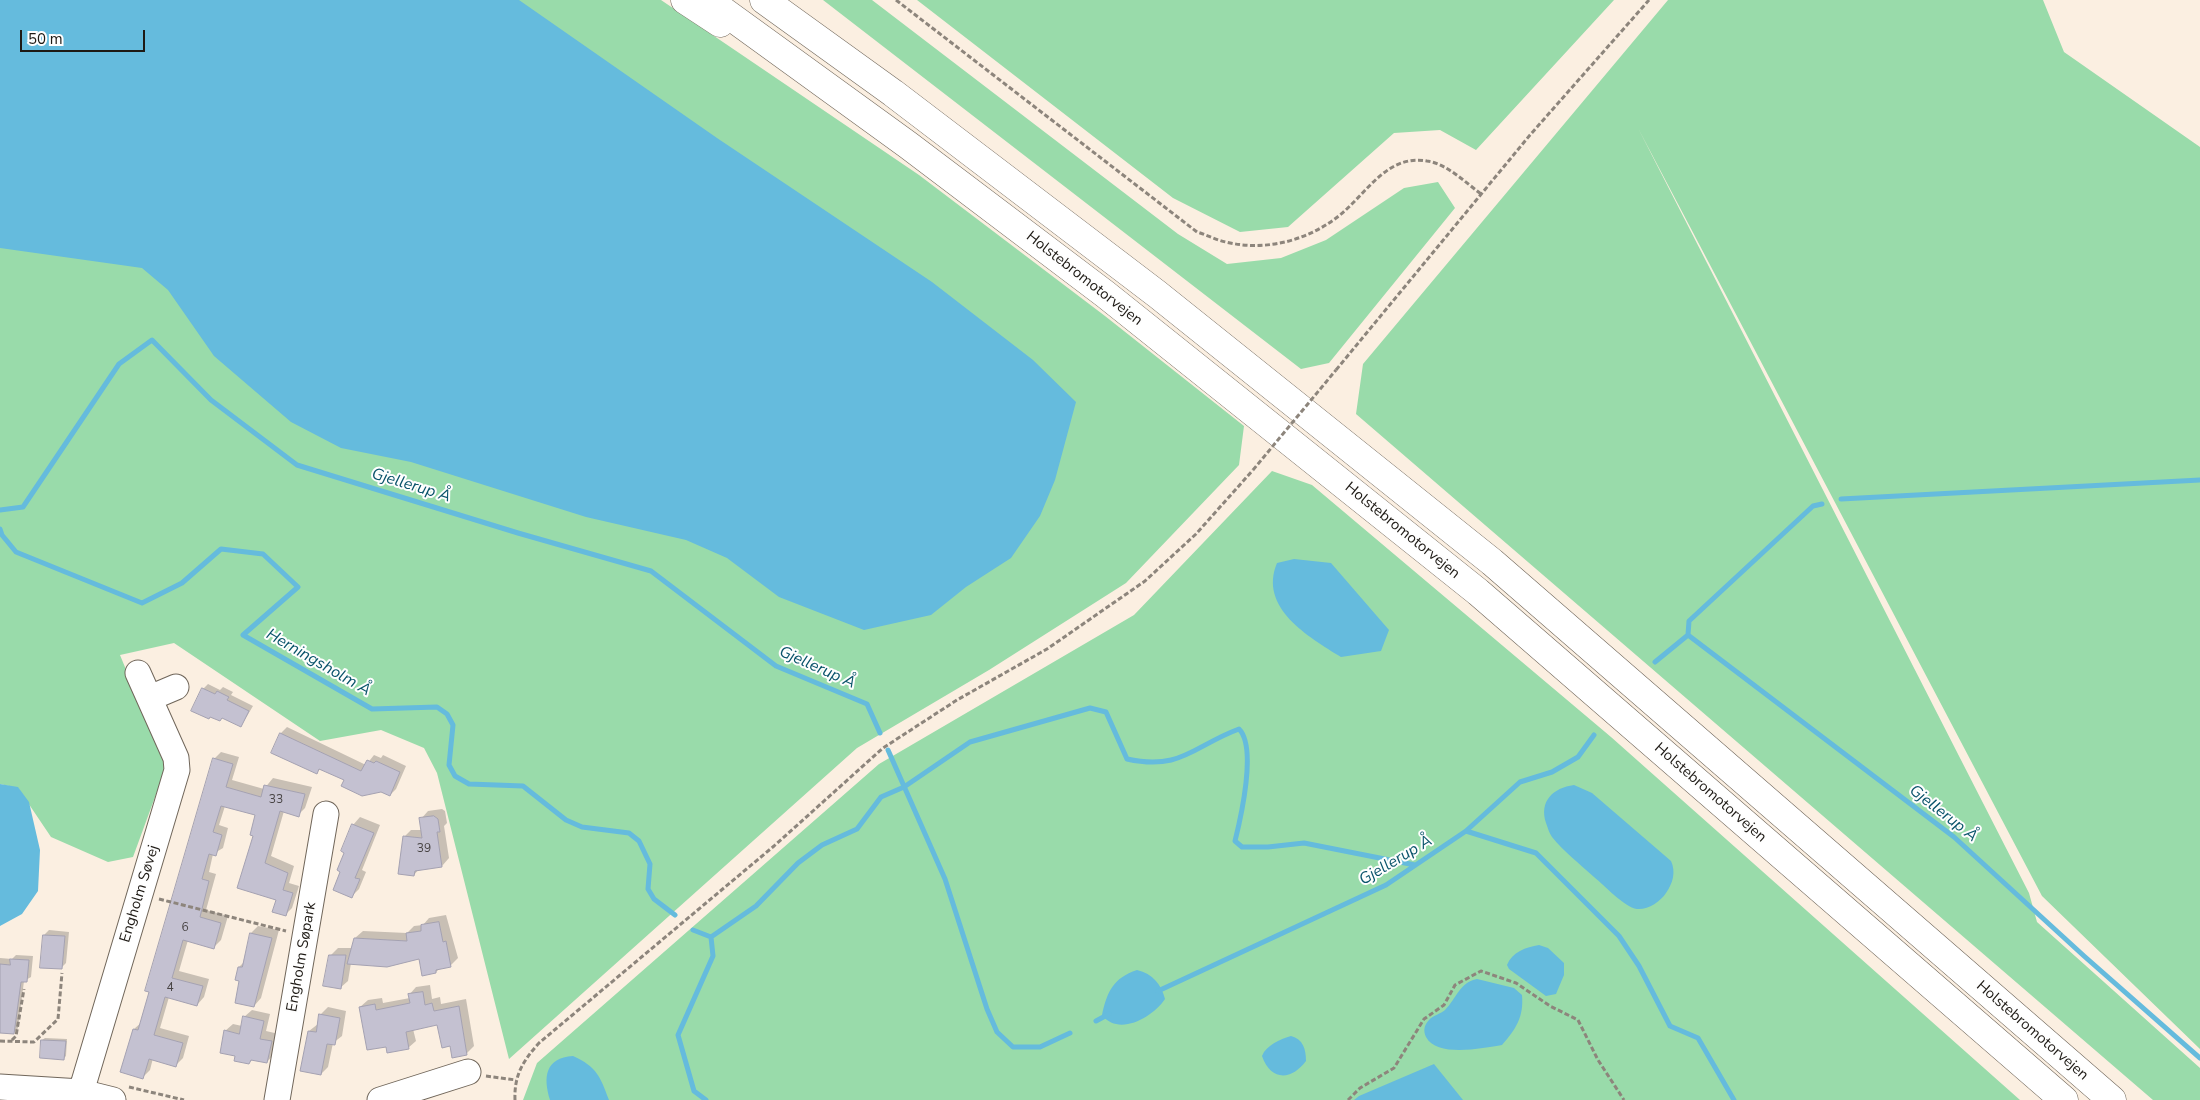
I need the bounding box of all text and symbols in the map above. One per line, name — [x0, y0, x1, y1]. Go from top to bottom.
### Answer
scale bar — [22, 20, 148, 52]
text: 50 m — [28, 29, 63, 49]
street label: Holstebromotorvejen — [1022, 228, 1146, 330]
water label: Gjellerup Å — [369, 465, 453, 507]
street label: Holstebromotorvejen — [1341, 479, 1463, 583]
water label: Herningsholm Å — [262, 625, 374, 701]
water label: Gjellerup Å — [776, 643, 858, 693]
street label: Holstebromotorvejen — [1650, 739, 1770, 847]
water label: Gjellerup Å — [1905, 781, 1981, 847]
house number: 33 — [269, 793, 283, 807]
water label: Gjellerup Å — [1356, 832, 1436, 890]
house number: 39 — [417, 842, 431, 856]
street label: Engholm Søvej — [117, 843, 163, 945]
street label: Engholm Søpark — [283, 901, 321, 1013]
house number: 6 — [181, 921, 189, 935]
street label: Holstebromotorvejen — [1972, 977, 2092, 1085]
house number: 4 — [166, 981, 174, 995]

